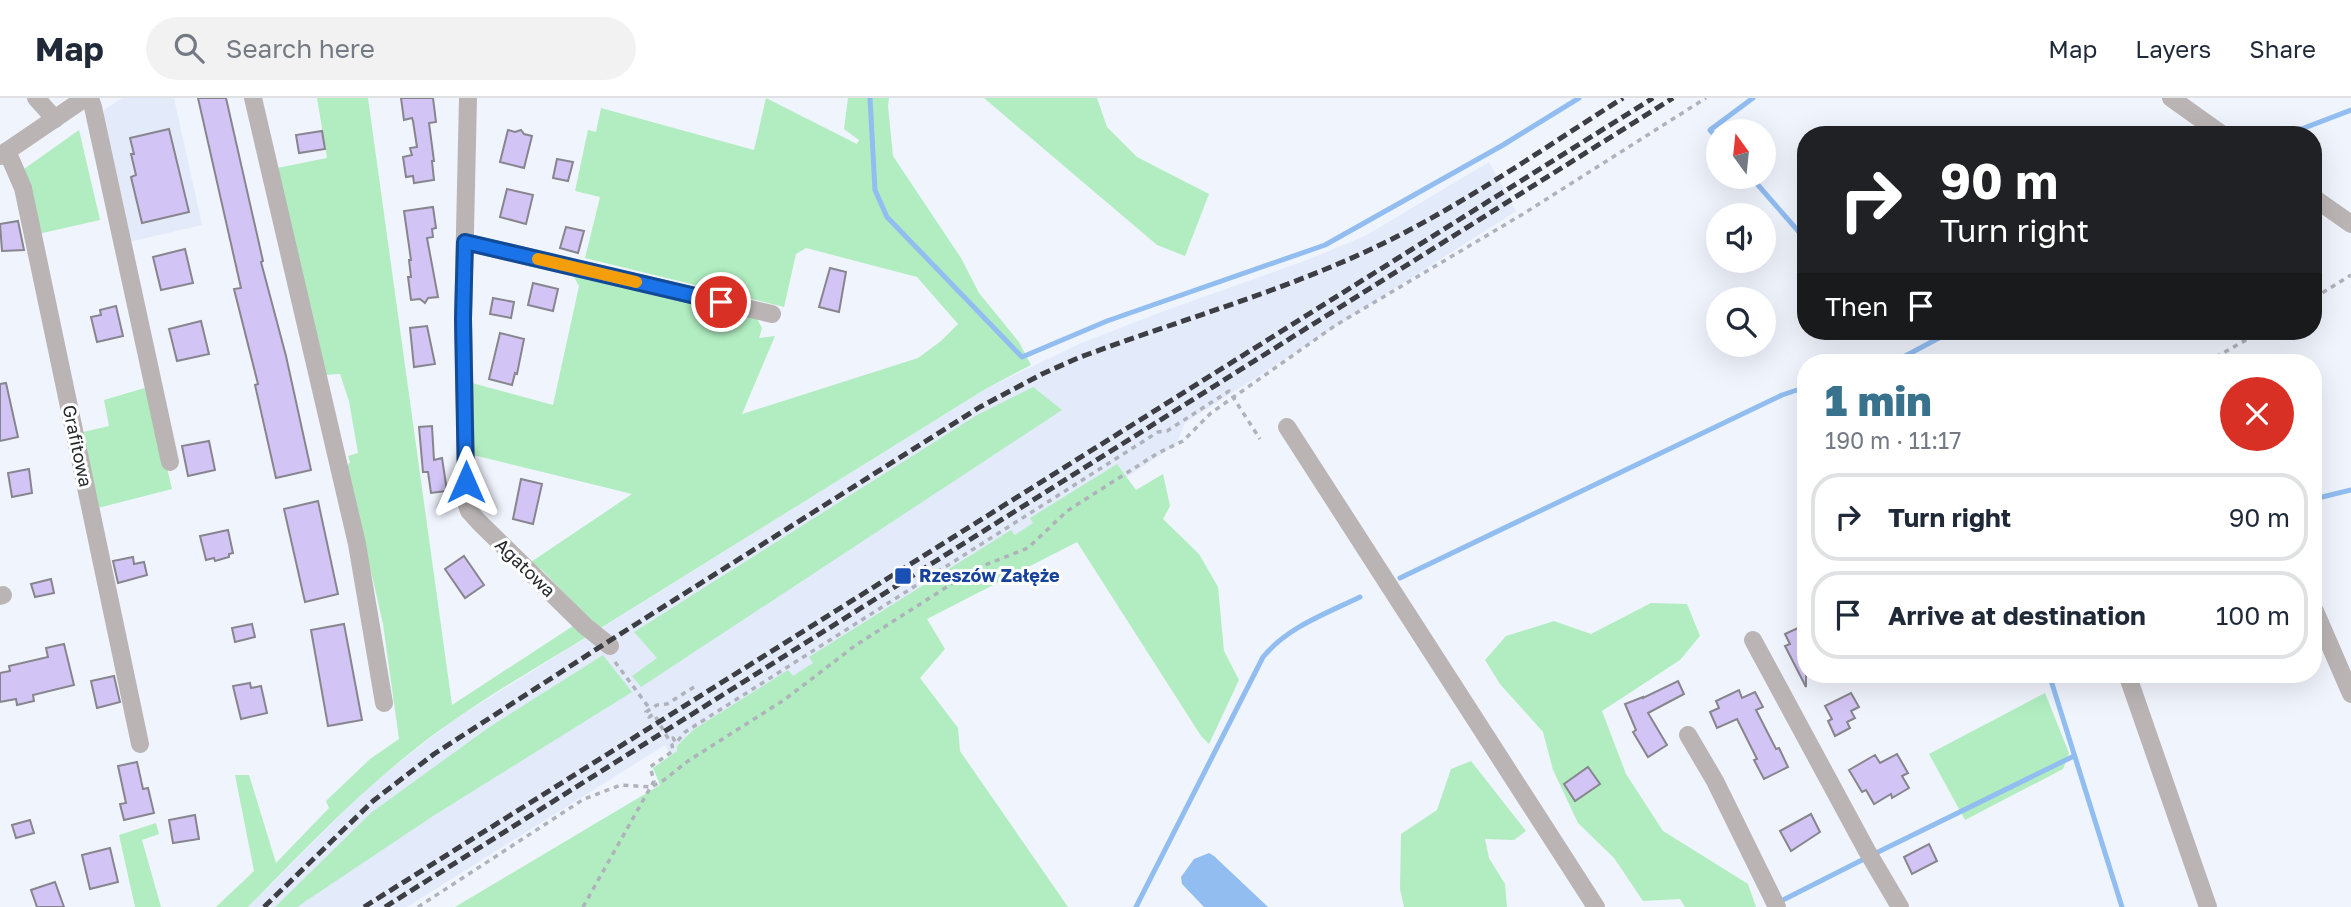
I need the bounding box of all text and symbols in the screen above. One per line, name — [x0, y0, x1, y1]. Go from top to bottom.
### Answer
search box — [146, 17, 636, 80]
text: Map — [35, 29, 104, 68]
icon: search — [170, 29, 208, 67]
text: Search here — [226, 33, 375, 64]
text: Map — [2048, 34, 2097, 63]
text: Layers — [2135, 34, 2211, 63]
text: Share — [2249, 34, 2316, 63]
north arrow — [1706, 119, 1776, 189]
map controls — [1706, 119, 1776, 357]
text: 90 m — [1940, 151, 2058, 210]
icon: right — [1825, 154, 1916, 245]
button: sound — [1706, 203, 1776, 273]
text: Turn right — [1940, 211, 2089, 249]
pin — [691, 272, 751, 332]
icon: arrive — [702, 283, 740, 321]
button: search — [1706, 287, 1776, 357]
icon: arrive — [1902, 287, 1940, 325]
text: Then — [1825, 291, 1888, 322]
text: 1 min — [1825, 375, 1932, 425]
button: close — [2220, 377, 2294, 451]
street label: Grafitowa — [59, 403, 97, 489]
text: 190 m · 11:17 — [1825, 426, 1961, 454]
position arrow — [429, 445, 503, 519]
icon: right — [1829, 498, 1867, 536]
text: Turn right — [1888, 502, 2011, 533]
text: 90 m — [2229, 502, 2290, 533]
street label: Agatowa — [491, 533, 560, 601]
place label: Rzeszów Załęże — [919, 564, 1060, 586]
marker: Rzeszów Załęże — [893, 566, 913, 586]
icon: arrive — [1829, 596, 1867, 634]
text: Arrive at destination — [1888, 600, 2146, 631]
text: 100 m — [2216, 600, 2290, 631]

